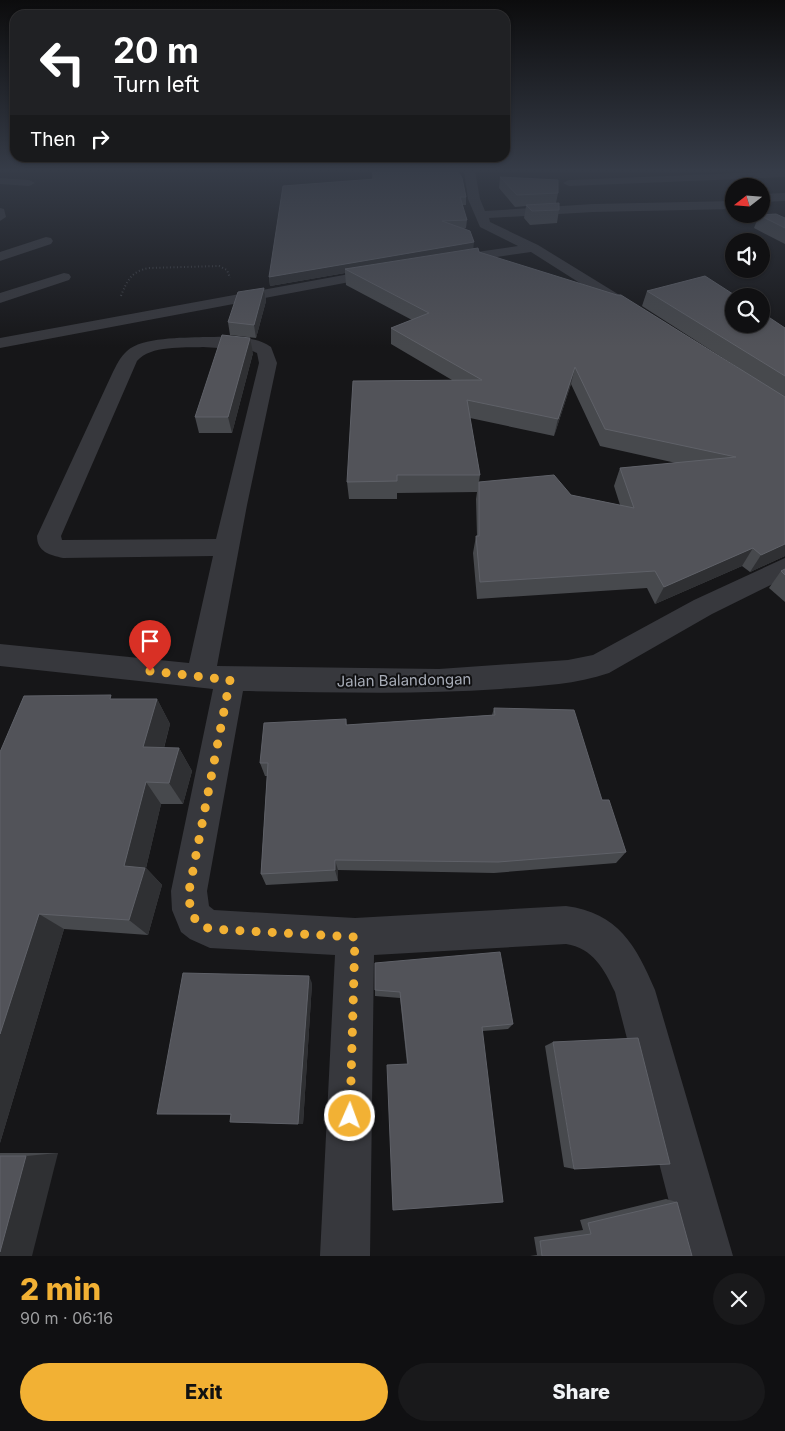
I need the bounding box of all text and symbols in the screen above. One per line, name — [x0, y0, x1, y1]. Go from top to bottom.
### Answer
text: 20 m — [113, 29, 199, 71]
icon: left — [30, 30, 95, 95]
text: Turn left — [113, 71, 199, 97]
icon: right — [86, 125, 114, 153]
text: Then — [30, 128, 76, 151]
north arrow — [725, 178, 770, 222]
map controls — [725, 178, 770, 333]
button: sound — [725, 233, 770, 278]
button: search — [725, 288, 770, 333]
pin — [129, 620, 171, 671]
icon: arrive — [136, 627, 164, 655]
street label: Jalan Balandongan — [336, 669, 472, 691]
position arrow — [323, 1089, 375, 1141]
text: 2 min — [20, 1271, 101, 1307]
button: close — [713, 1273, 765, 1325]
text: 90 m · 06:16 — [20, 1308, 113, 1328]
button: Exit — [20, 1363, 388, 1421]
button: Share — [398, 1363, 765, 1421]

